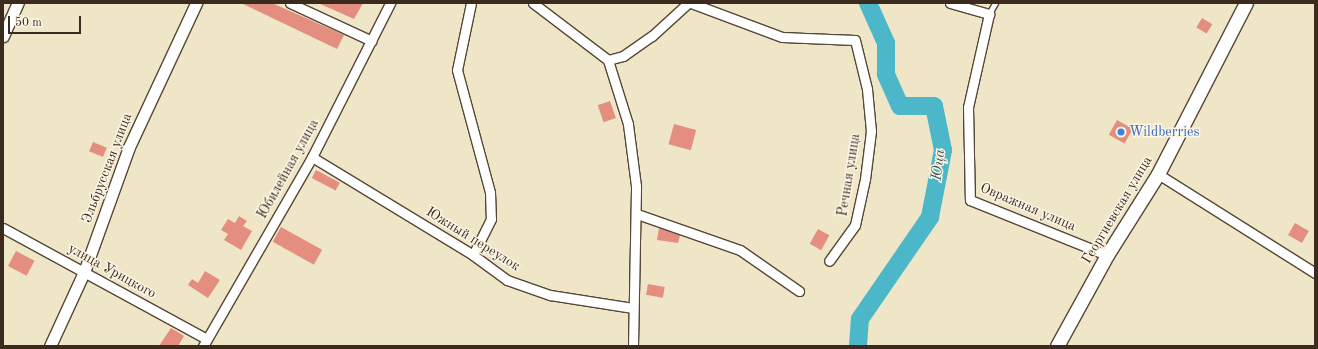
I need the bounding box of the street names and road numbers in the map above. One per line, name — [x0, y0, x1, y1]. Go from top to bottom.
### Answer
street label: Эльбрусская улица — [78, 111, 136, 225]
street label: Юбилейная улица — [254, 116, 322, 222]
street label: Речная улица — [834, 132, 864, 218]
street label: Георгиевская улица — [1078, 153, 1156, 267]
street label: Овражная улица — [978, 179, 1078, 235]
street label: Южный переулок — [423, 203, 523, 275]
street label: улица Урицкого — [65, 240, 159, 302]

